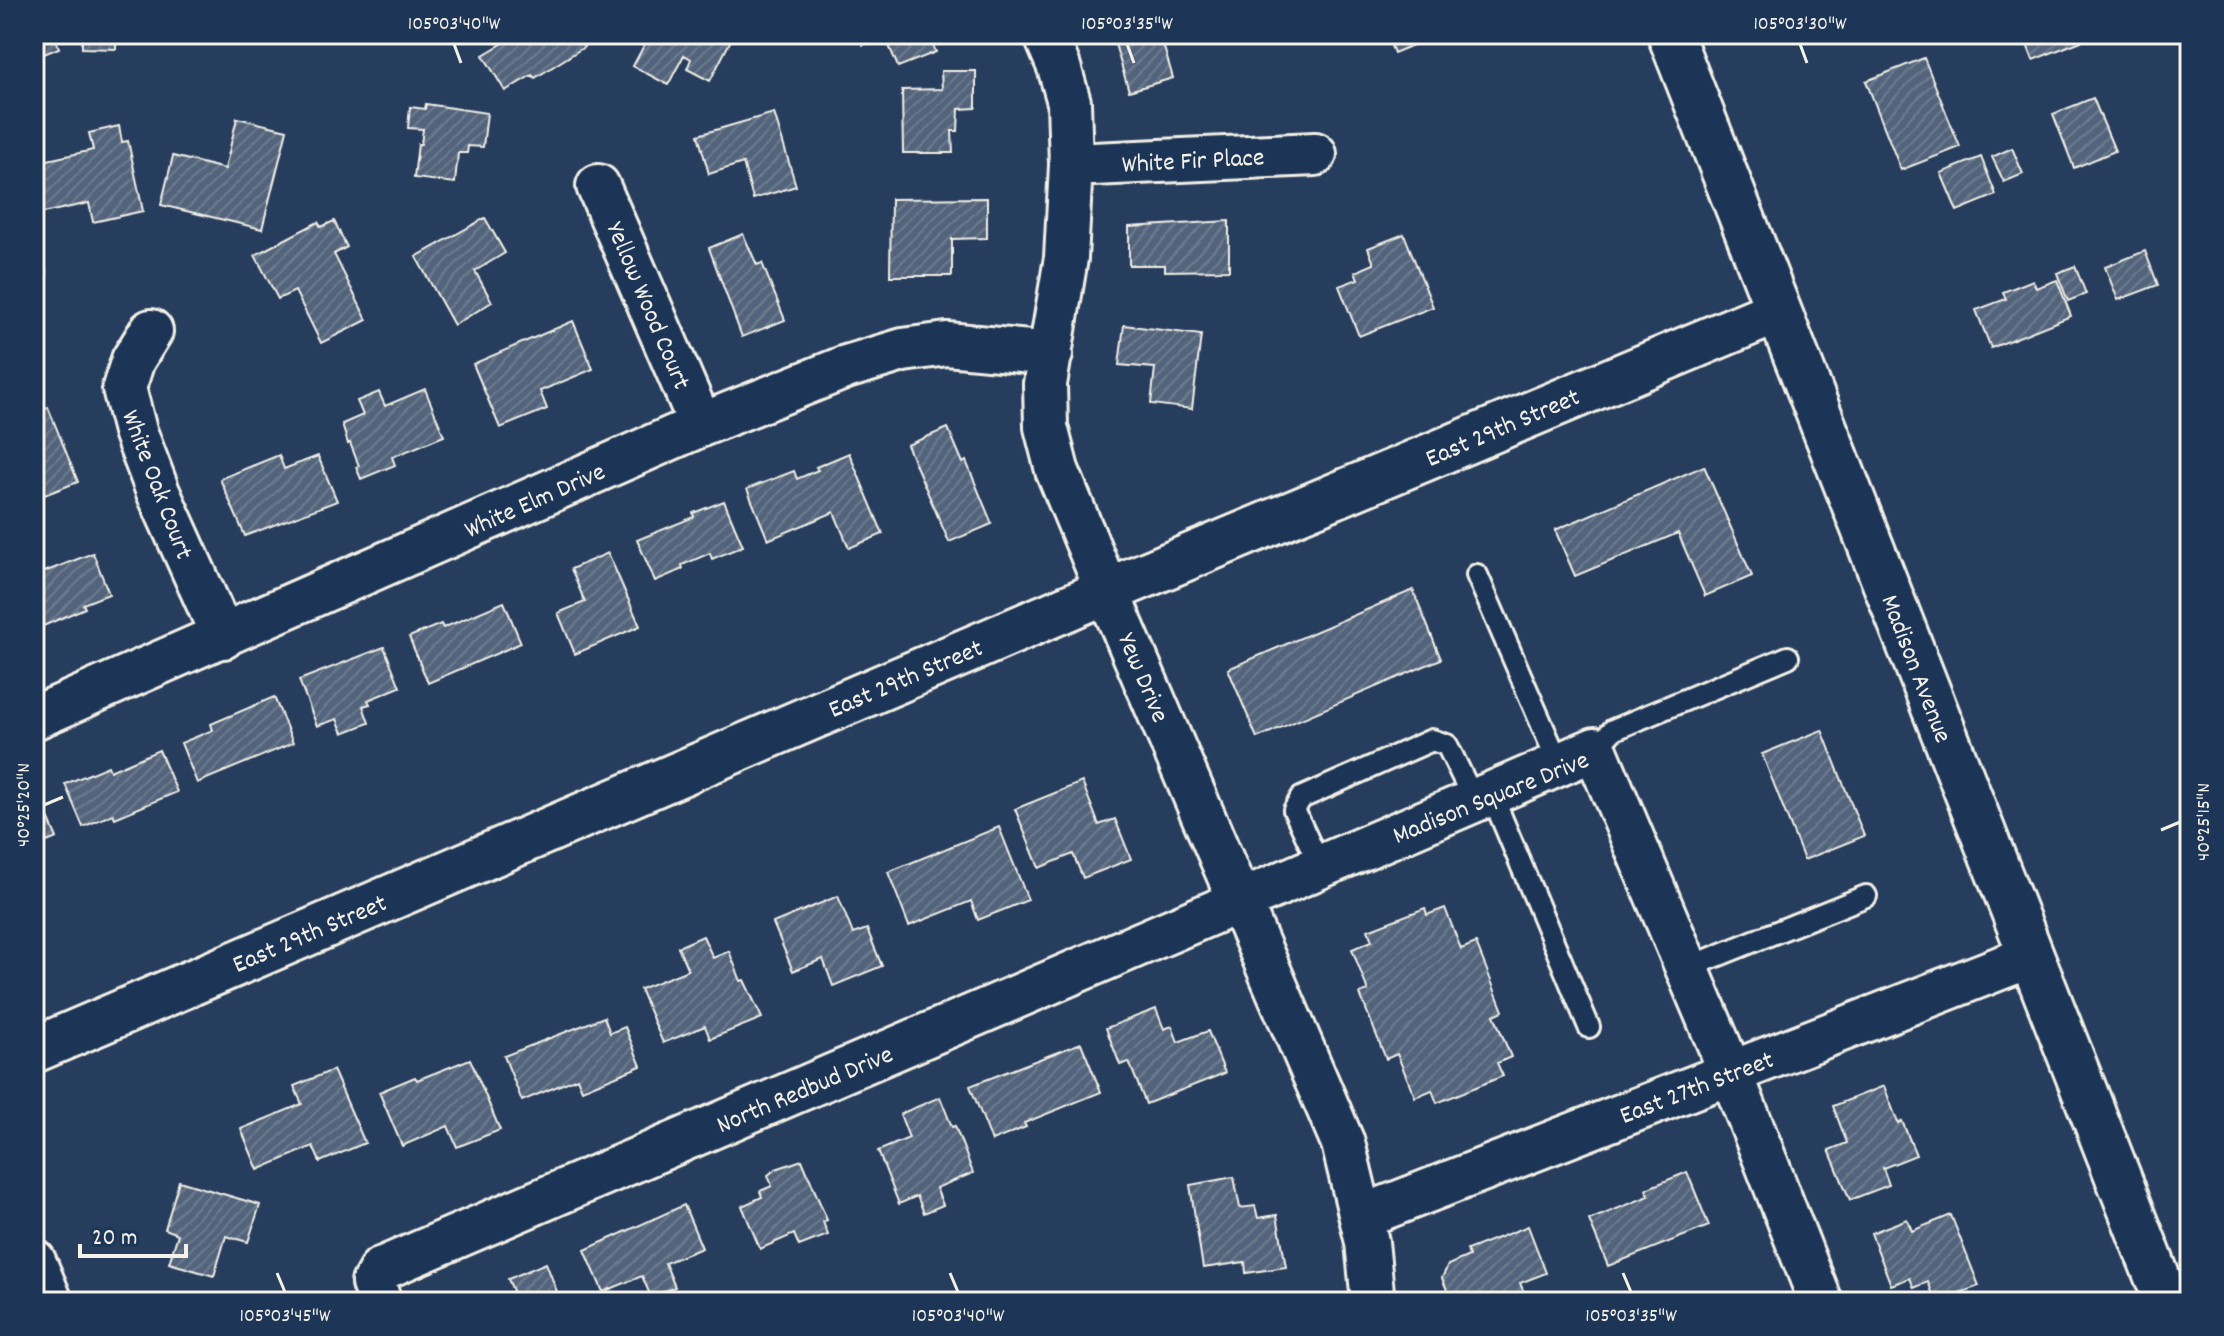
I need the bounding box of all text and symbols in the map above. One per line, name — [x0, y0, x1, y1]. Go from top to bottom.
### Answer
text: 105°03'40"W — [408, 11, 501, 39]
text: 105°03'35"W — [1081, 11, 1173, 39]
text: 105°03'30"W — [1753, 11, 1847, 39]
street label: White Fir Place — [1121, 140, 1265, 185]
street label: Yellow Wood Court — [595, 217, 699, 396]
street label: East 29th Street — [1420, 380, 1587, 478]
street label: White Oak Court — [110, 405, 201, 566]
street label: White Elm Drive — [459, 455, 612, 550]
street label: Madison Avenue — [1870, 590, 1960, 749]
street label: Yew Drive — [1106, 628, 1177, 729]
street label: East 29th Street — [823, 631, 990, 729]
street label: Madison Square Drive — [1388, 743, 1595, 855]
text: 40°25'20"N — [11, 763, 39, 847]
text: 40°25'15"N — [2191, 783, 2219, 861]
street label: East 29th Street — [227, 886, 394, 984]
street label: North Redbud Drive — [711, 1037, 899, 1145]
street label: East 27th Street — [1615, 1043, 1780, 1136]
scale bar — [80, 1208, 186, 1258]
text: 20 m — [92, 1222, 138, 1256]
text: 105°03'45"W — [240, 1303, 331, 1331]
text: 105°03'40"W — [912, 1303, 1005, 1331]
text: 105°03'35"W — [1585, 1303, 1677, 1331]

